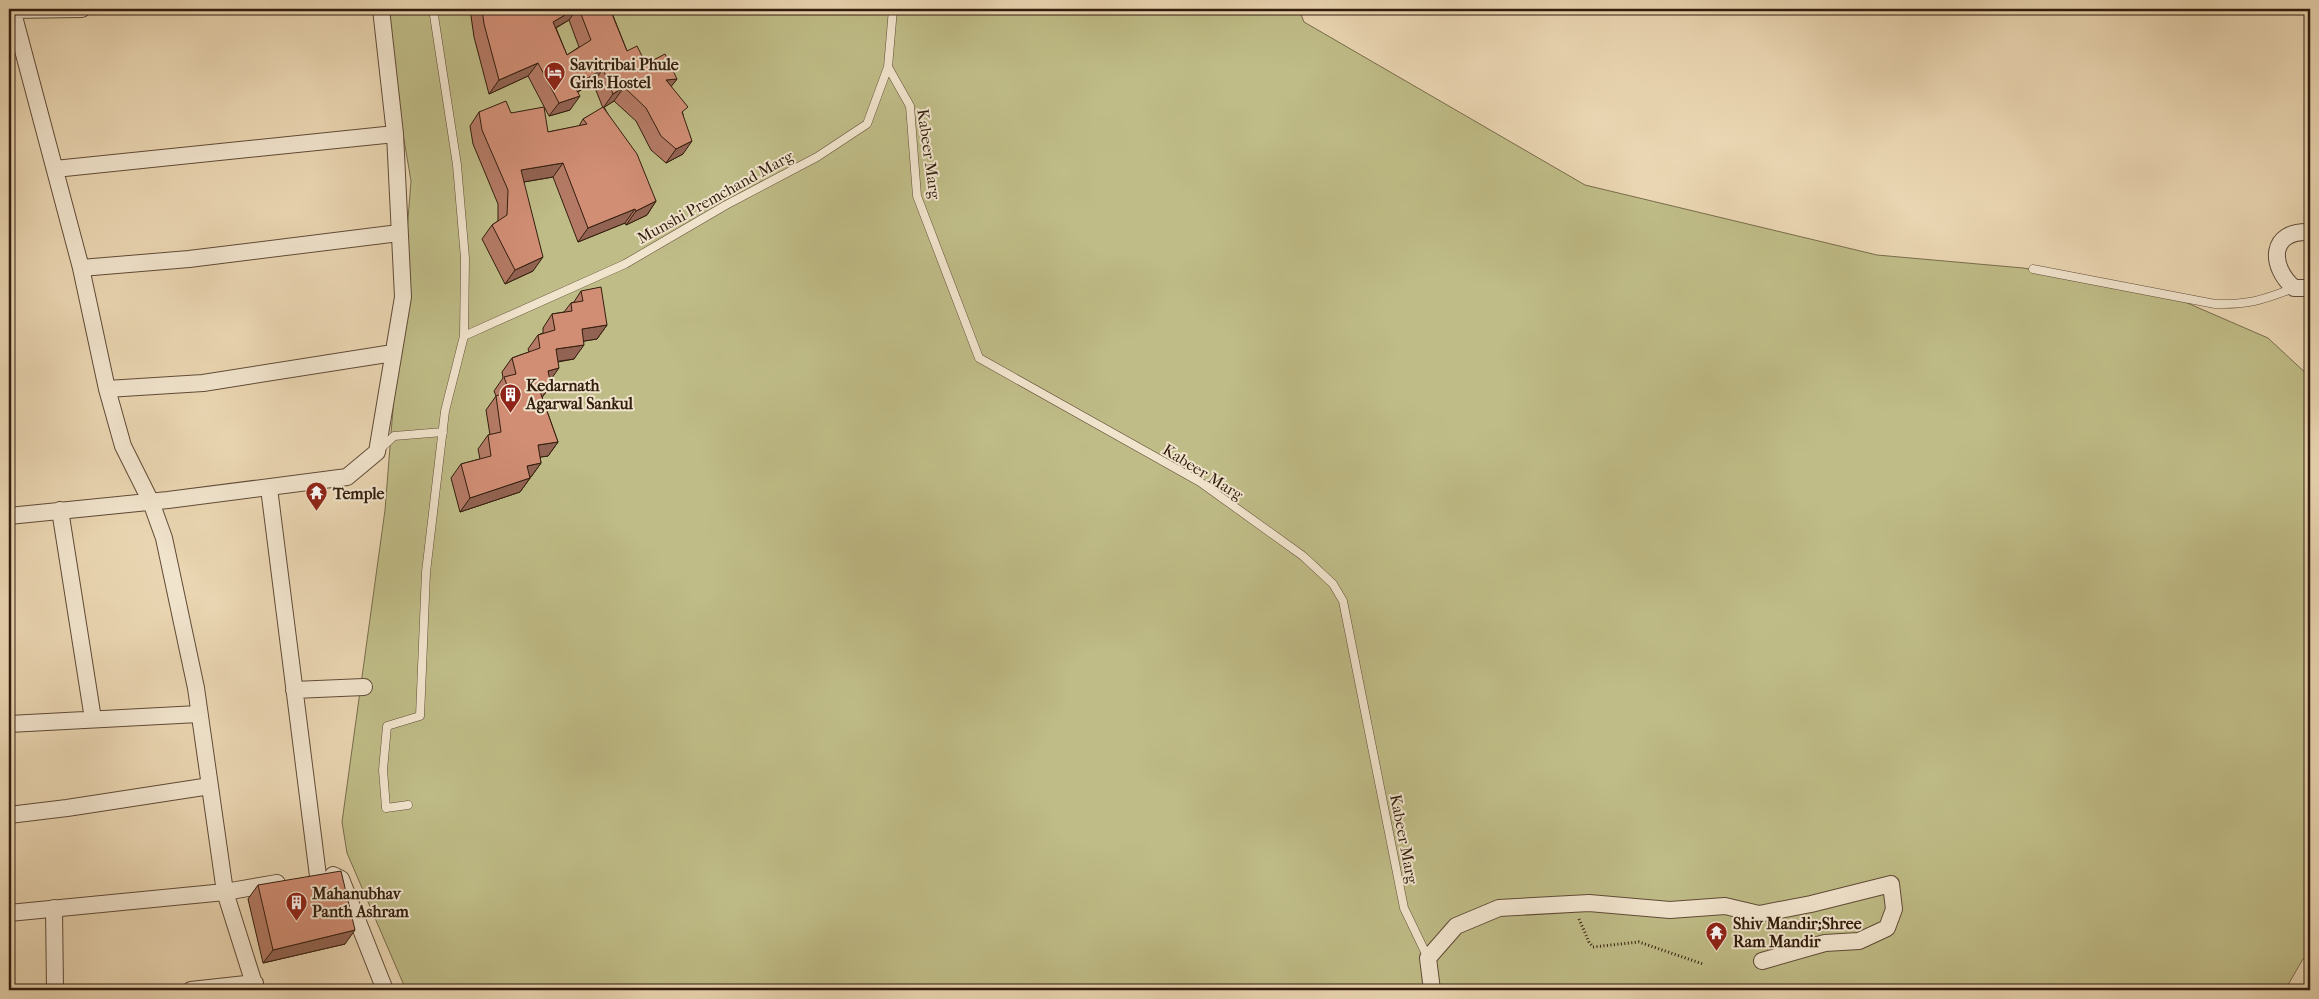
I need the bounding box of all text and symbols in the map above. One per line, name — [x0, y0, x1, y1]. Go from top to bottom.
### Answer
place label: Savitribai Phule Girls Hostel — [570, 55, 679, 92]
hotel icon: Savitribai Phule Girls Hostel — [542, 61, 566, 92]
street label: Kabeer Marg — [913, 108, 945, 201]
street label: Munshi Premchand Marg — [634, 146, 797, 248]
place label: Kedarnath Agarwal Sankul — [525, 376, 633, 414]
building icon: Kedarnath Agarwal Sankul — [498, 382, 522, 413]
street label: Kabeer Marg — [1159, 440, 1247, 504]
temple icon: Temple — [305, 481, 329, 512]
place label: Temple — [332, 484, 385, 504]
street label: Kabeer Marg — [1386, 793, 1422, 886]
place label: Mahanubhav Panth Ashram — [311, 884, 410, 921]
building icon: Mahanubhav Panth Ashram — [284, 890, 308, 921]
place label: Shiv Mandir;Shree Ram Mandir — [1733, 914, 1862, 951]
temple icon: Shiv Mandir;Shree Ram Mandir — [1705, 920, 1729, 951]

